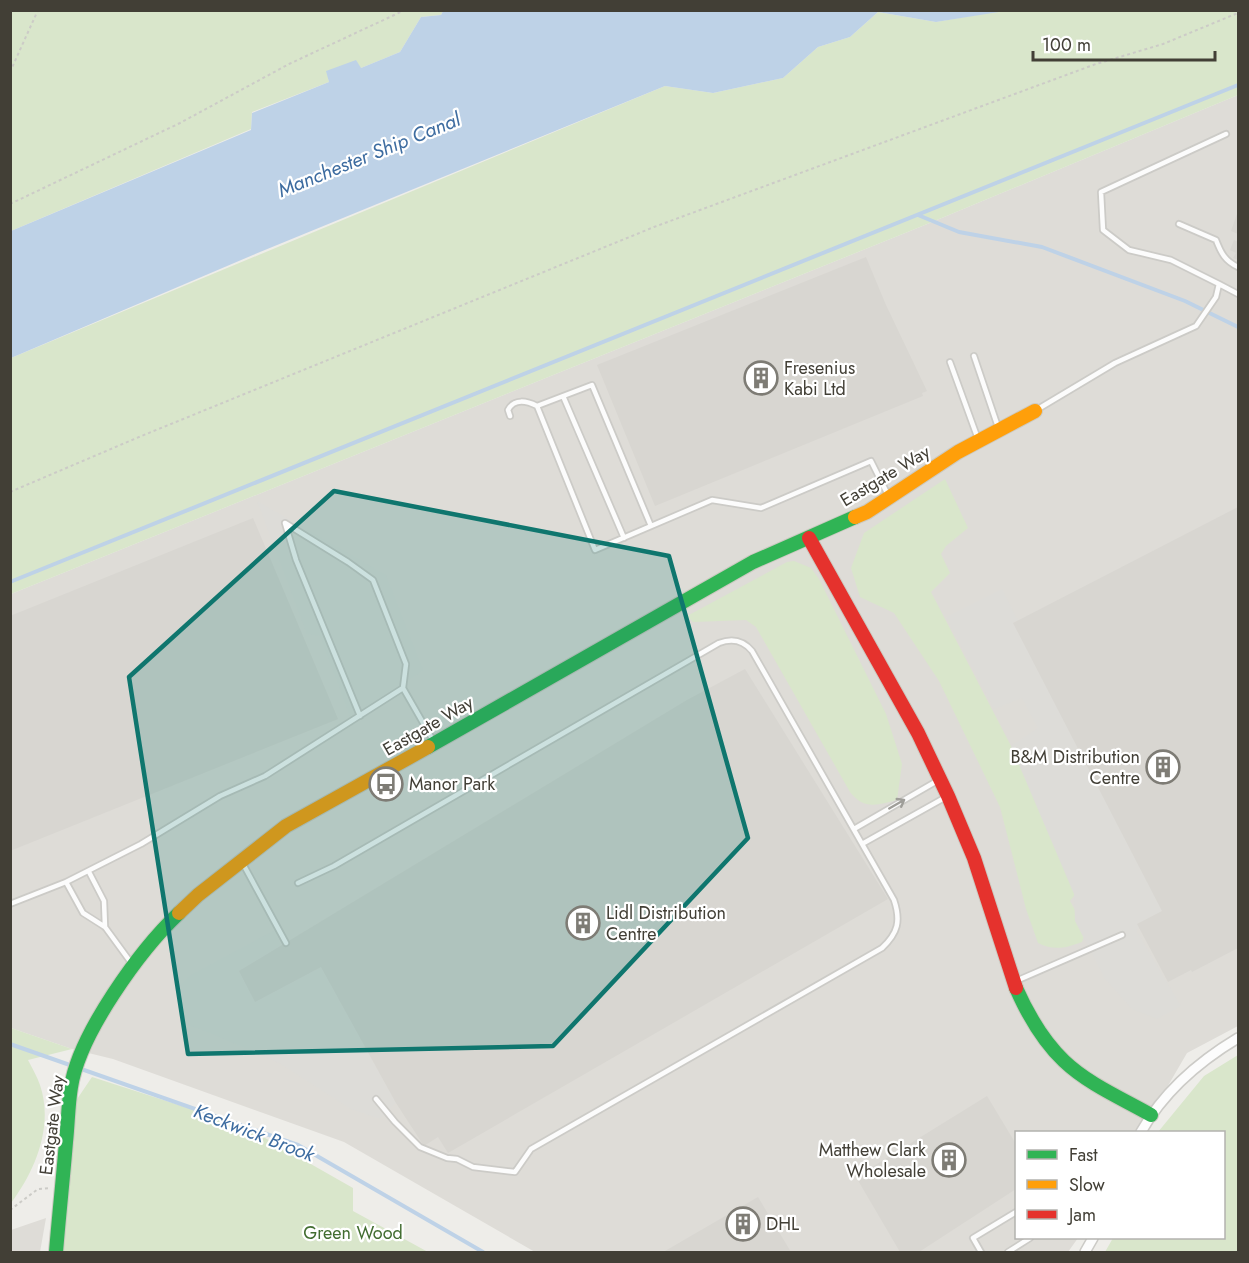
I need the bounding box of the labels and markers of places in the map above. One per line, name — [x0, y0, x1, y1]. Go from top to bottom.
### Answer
place label: Fresenius Kabi Ltd — [784, 355, 855, 402]
building icon: Fresenius Kabi Ltd — [743, 360, 779, 396]
place label: B&M Distribution Centre — [1010, 744, 1140, 791]
building icon: B&M Distribution Centre — [1145, 749, 1181, 785]
bus stop icon: Manor Park — [368, 766, 404, 802]
place label: Manor Park — [409, 771, 495, 797]
place label: Lidl Distribution Centre — [606, 900, 726, 947]
building icon: Lidl Distribution Centre — [565, 905, 601, 941]
place label: Matthew Clark Wholesale — [819, 1137, 926, 1184]
building icon: Matthew Clark Wholesale — [931, 1142, 967, 1178]
building icon: DHL — [725, 1206, 761, 1242]
place label: DHL — [766, 1211, 799, 1237]

